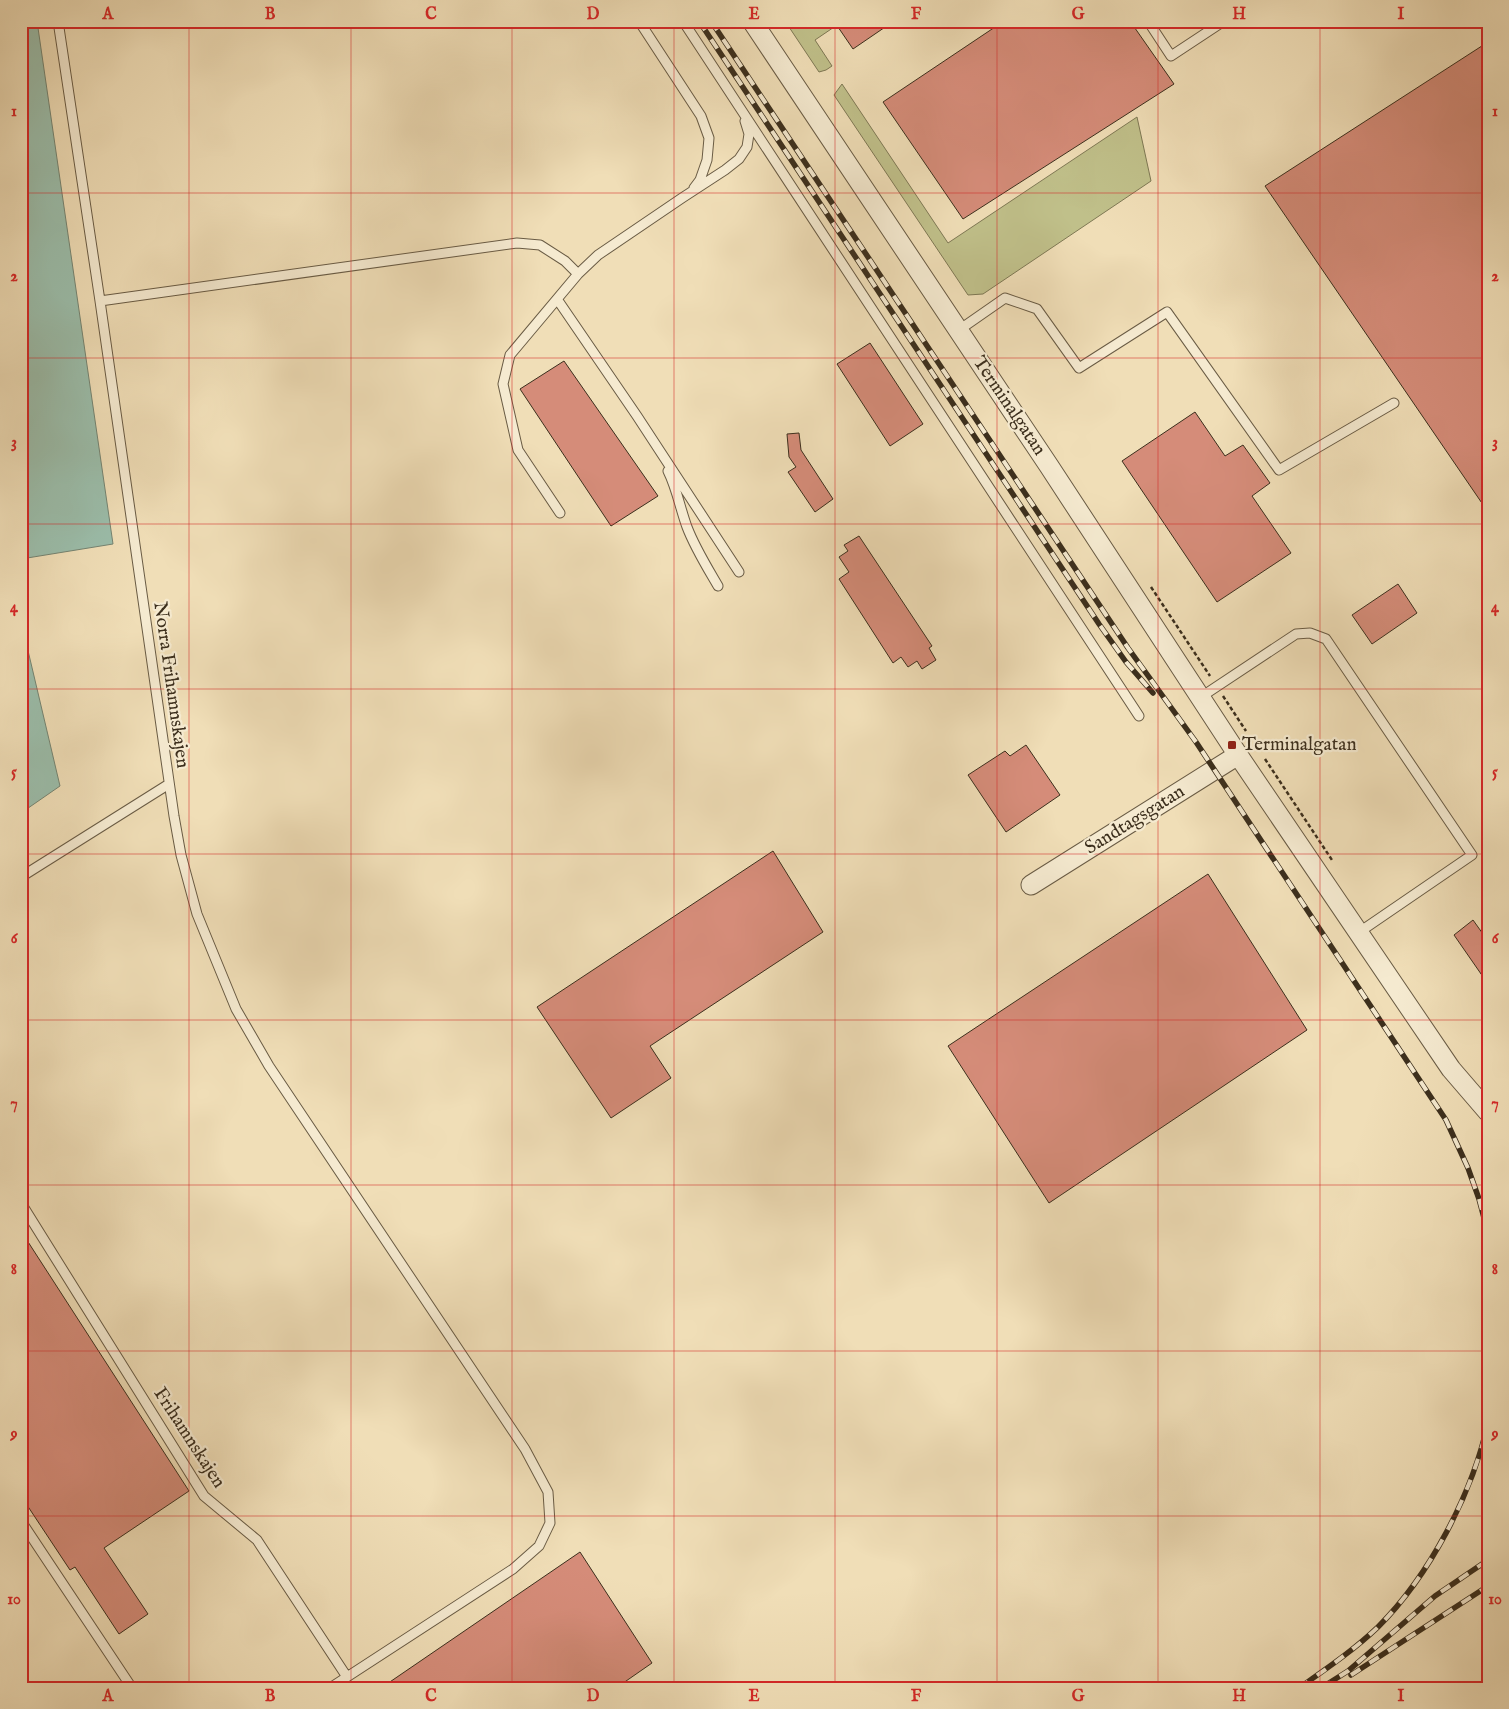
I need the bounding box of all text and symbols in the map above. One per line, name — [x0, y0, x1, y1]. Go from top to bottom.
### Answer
text: A — [102, 5, 115, 25]
text: B — [265, 5, 276, 25]
text: C — [425, 5, 437, 25]
text: D — [587, 5, 600, 25]
text: E — [748, 5, 760, 25]
text: F — [911, 5, 922, 25]
text: G — [1072, 5, 1085, 25]
text: H — [1232, 5, 1246, 25]
text: I — [1398, 5, 1405, 25]
text: 1 — [11, 102, 17, 122]
text: 1 — [1492, 102, 1498, 122]
text: 2 — [10, 267, 18, 287]
text: 2 — [1491, 267, 1499, 287]
street label: Terminalgatan — [967, 352, 1051, 460]
text: 3 — [11, 433, 17, 453]
text: 3 — [1492, 433, 1498, 453]
text: 4 — [10, 598, 19, 618]
text: 4 — [1491, 598, 1500, 618]
street label: Norra Frihamnskajen — [147, 600, 195, 770]
place label: Terminalgatan — [1242, 733, 1357, 757]
marker: Terminalgatan — [1226, 739, 1238, 751]
text: 5 — [11, 763, 17, 783]
text: 5 — [1492, 763, 1498, 783]
street label: Sandtagsgatan — [1081, 780, 1189, 860]
text: 6 — [11, 929, 19, 949]
text: 6 — [1492, 929, 1500, 949]
text: 7 — [10, 1094, 18, 1114]
text: 7 — [1491, 1094, 1499, 1114]
text: 8 — [11, 1260, 17, 1280]
text: 8 — [1492, 1260, 1498, 1280]
street label: Frihamnskajen — [148, 1383, 230, 1493]
text: 9 — [10, 1425, 18, 1445]
text: 9 — [1491, 1425, 1499, 1445]
text: 10 — [7, 1590, 21, 1610]
text: 10 — [1488, 1590, 1502, 1610]
text: A — [102, 1687, 115, 1707]
text: B — [265, 1687, 276, 1707]
text: C — [425, 1687, 437, 1707]
text: D — [587, 1687, 600, 1707]
text: E — [748, 1687, 760, 1707]
text: F — [911, 1687, 922, 1707]
text: G — [1072, 1687, 1085, 1707]
text: H — [1232, 1687, 1246, 1707]
text: I — [1398, 1687, 1405, 1707]

